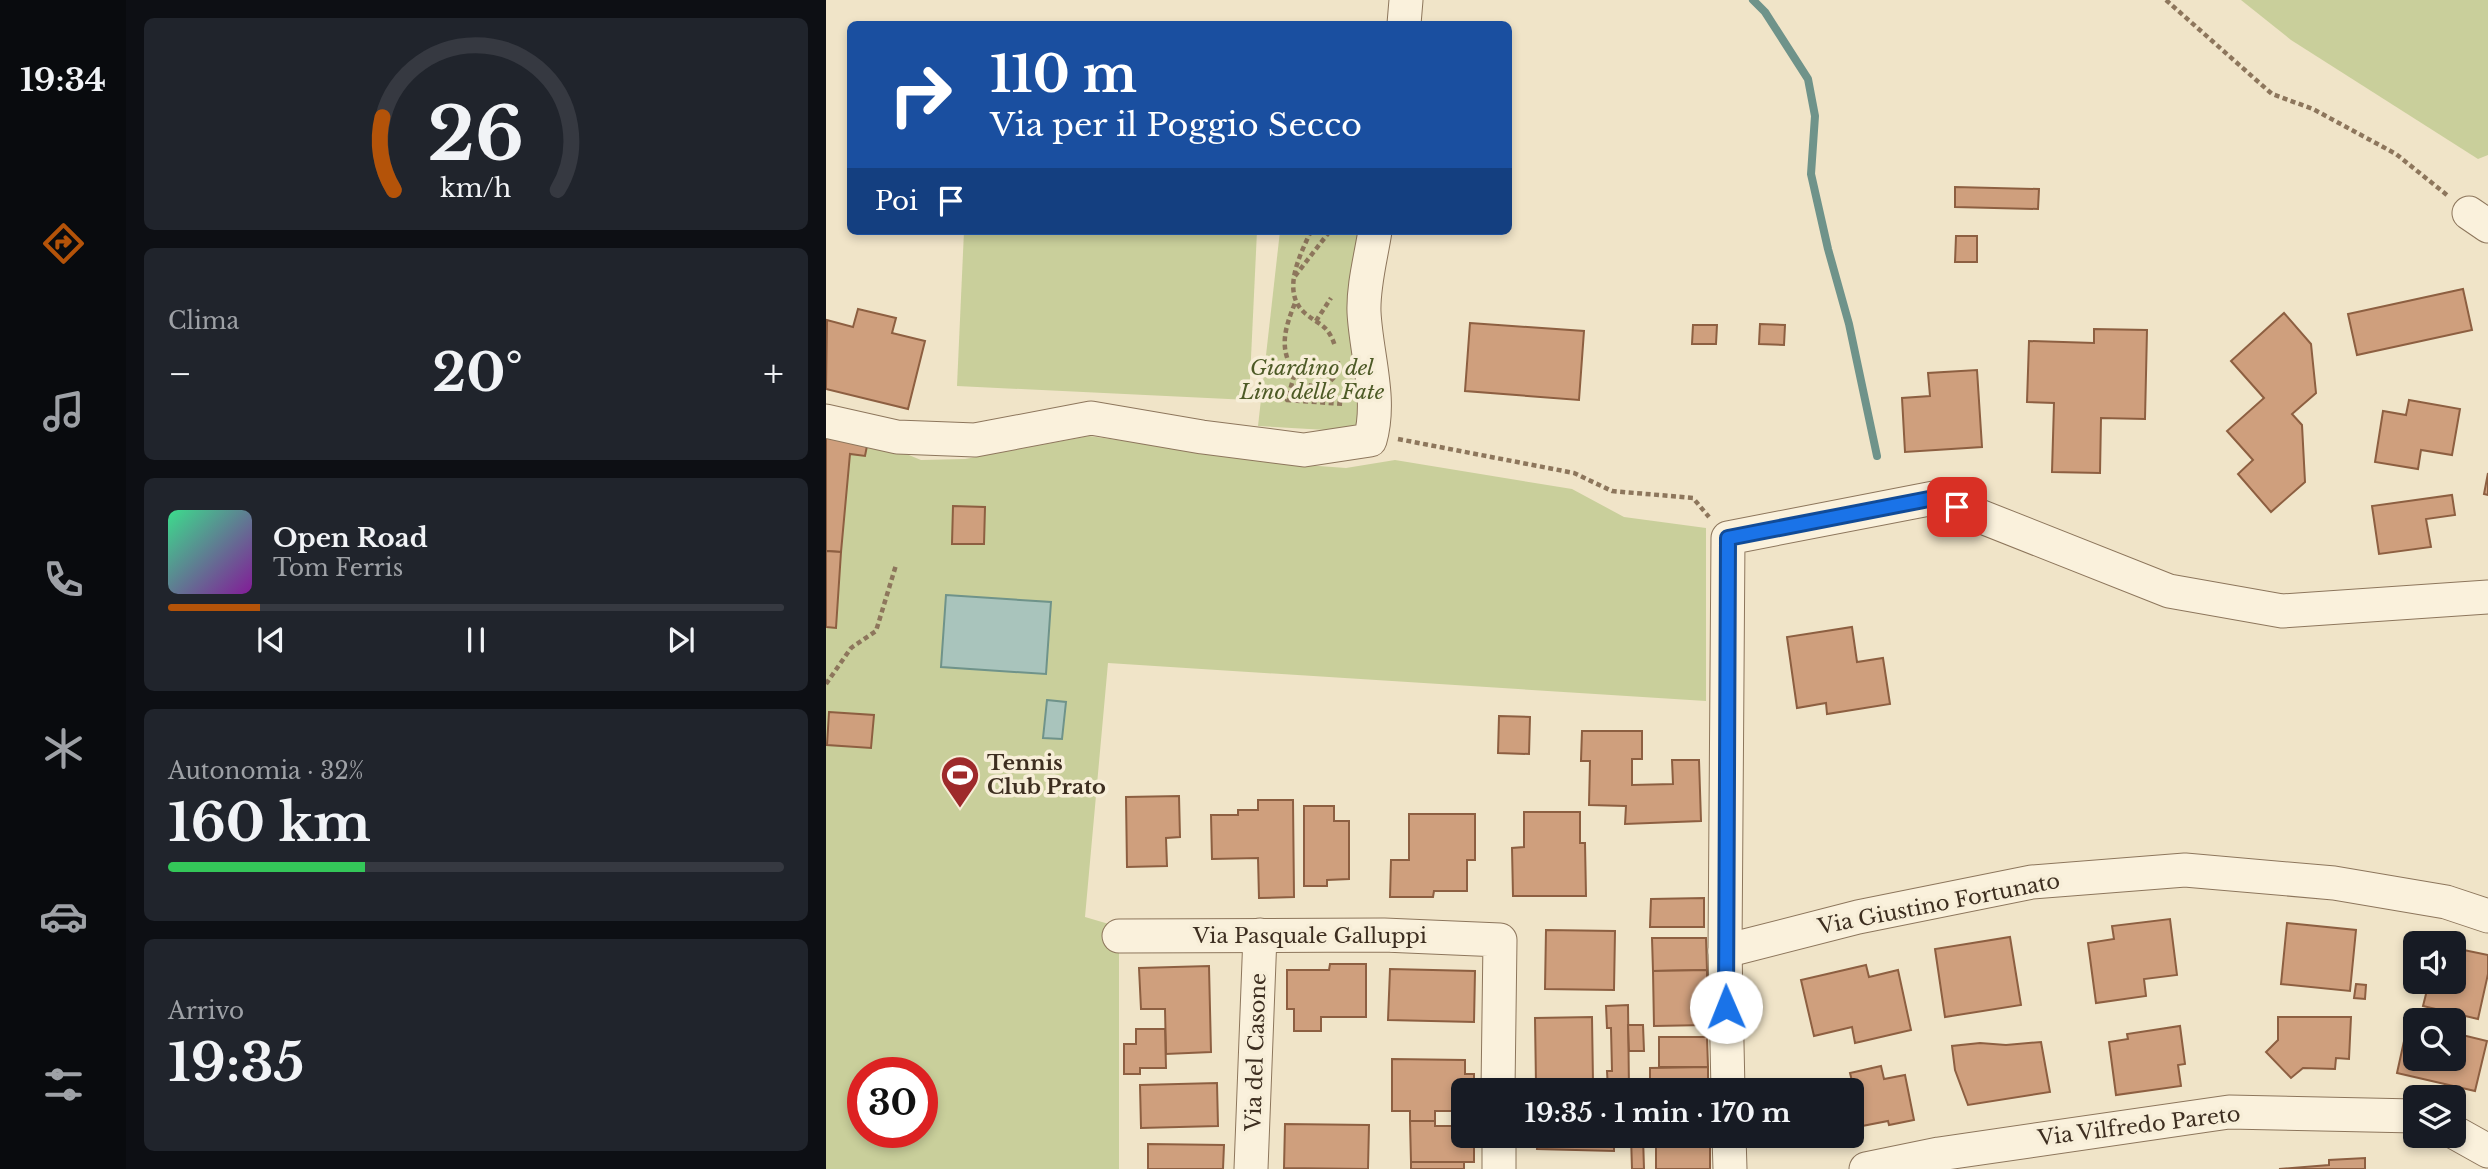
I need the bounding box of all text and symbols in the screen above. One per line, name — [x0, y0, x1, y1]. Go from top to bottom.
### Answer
text: 110 m — [990, 44, 1137, 105]
icon: right — [875, 49, 966, 140]
text: 19:34 — [20, 60, 106, 100]
text: 26 — [428, 89, 524, 180]
text: Via per il Poggio Secco — [990, 105, 1362, 145]
text: km/h — [441, 173, 511, 204]
icon: arrive — [932, 182, 970, 220]
text: Poi — [875, 185, 918, 217]
icon: directions — [39, 219, 88, 268]
text: Clima — [168, 307, 239, 335]
text: 20° — [432, 341, 523, 405]
text: − — [168, 350, 192, 397]
text: + — [763, 350, 784, 397]
park label: Giardino del Lino delle Fate — [1239, 355, 1385, 405]
icon: music — [39, 387, 88, 436]
pin — [1927, 477, 1987, 537]
icon: arrive — [1938, 488, 1976, 526]
text: Open Road — [273, 522, 428, 554]
text: Tom Ferris — [273, 554, 403, 582]
icon: phone — [39, 555, 88, 604]
icon: previous — [252, 621, 290, 659]
icon: pause — [457, 621, 495, 659]
icon: next — [662, 621, 700, 659]
icon: climate — [39, 724, 88, 773]
place label: Tennis Club Prato — [987, 750, 1106, 800]
sports icon: Tennis Club Prato — [939, 754, 981, 809]
text: Autonomia · 32% — [168, 757, 364, 785]
text: 160 km — [168, 791, 371, 855]
street label: Via Giustino Fortunato — [1815, 868, 2062, 940]
icon: car — [39, 892, 88, 941]
street label: Via Pasquale Galluppi — [1192, 923, 1427, 949]
map controls — [2403, 931, 2466, 1148]
button: sound — [2403, 931, 2466, 994]
position arrow — [1689, 970, 1763, 1044]
street label: Via del Casone — [1240, 973, 1272, 1132]
text: Arrivo — [168, 997, 244, 1025]
button: search — [2403, 1008, 2466, 1071]
text: 19:35 — [168, 1031, 305, 1095]
speed limit sign: 30 — [847, 1057, 938, 1148]
icon: filters — [39, 1060, 88, 1109]
button: layers — [2403, 1085, 2466, 1148]
text: 19:35 · 1 min · 170 m — [1525, 1097, 1790, 1129]
street label: Via Vilfredo Pareto — [2035, 1101, 2242, 1151]

